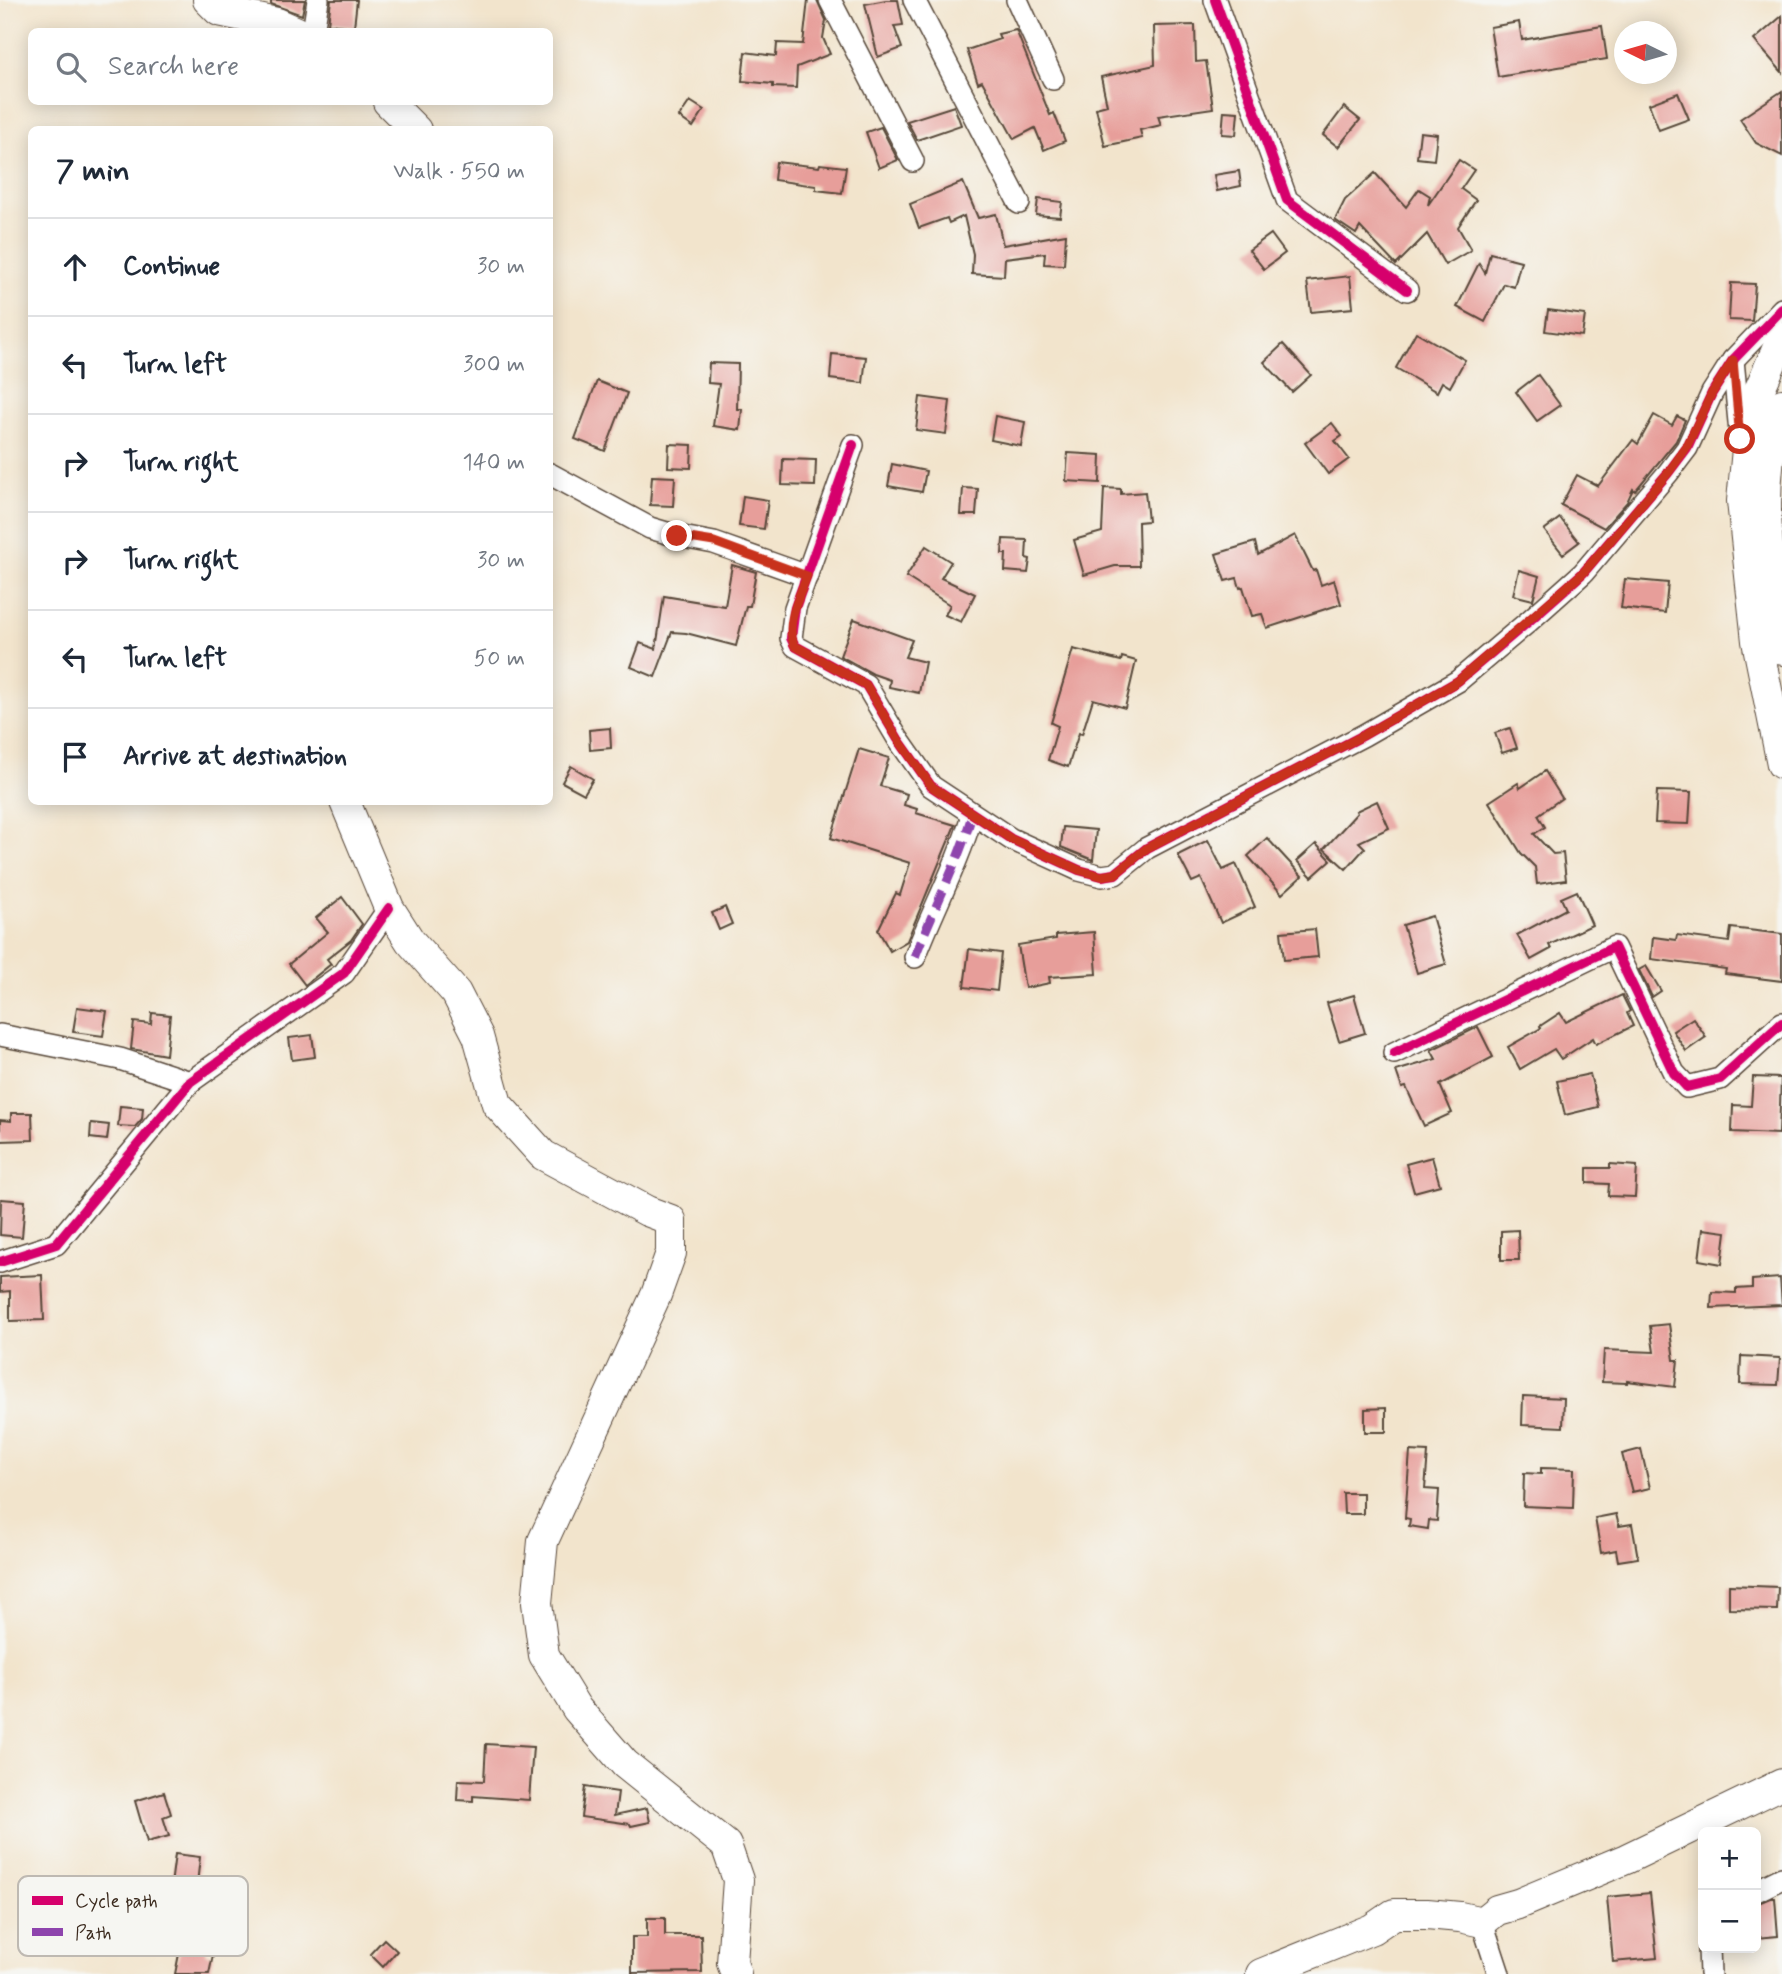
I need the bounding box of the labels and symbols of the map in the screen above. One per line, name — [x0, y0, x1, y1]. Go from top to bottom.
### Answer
north arrow — [1614, 21, 1677, 84]
route start — [1724, 423, 1755, 454]
route end — [661, 520, 692, 551]
legend — [18, 1876, 248, 1956]
text: Cycle path — [75, 1889, 158, 1914]
text: Path — [75, 1921, 112, 1946]

